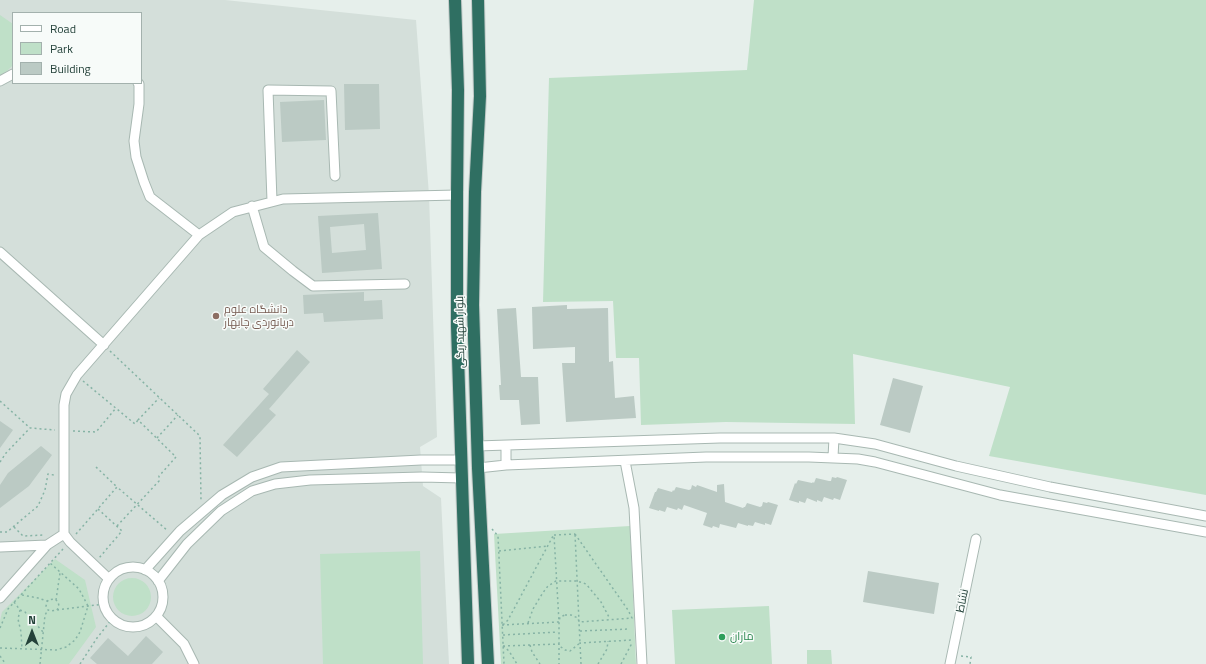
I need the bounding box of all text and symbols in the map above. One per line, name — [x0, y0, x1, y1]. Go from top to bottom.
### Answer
legend — [12, 12, 142, 84]
text: Road — [50, 19, 76, 38]
text: Park — [50, 39, 73, 58]
text: Building — [50, 59, 91, 78]
street label: بلوار شهید ریگی — [454, 296, 468, 368]
place label: دانشگاه علوم دریانوردی چابهار — [224, 303, 294, 329]
marker: دانشگاه علوم دریانوردی چابهار — [211, 311, 221, 321]
street label: نشاط — [954, 588, 972, 614]
north arrow — [12, 612, 52, 652]
text: N — [28, 612, 36, 628]
place label: ماران — [730, 630, 753, 644]
marker: ماران — [717, 632, 727, 642]

